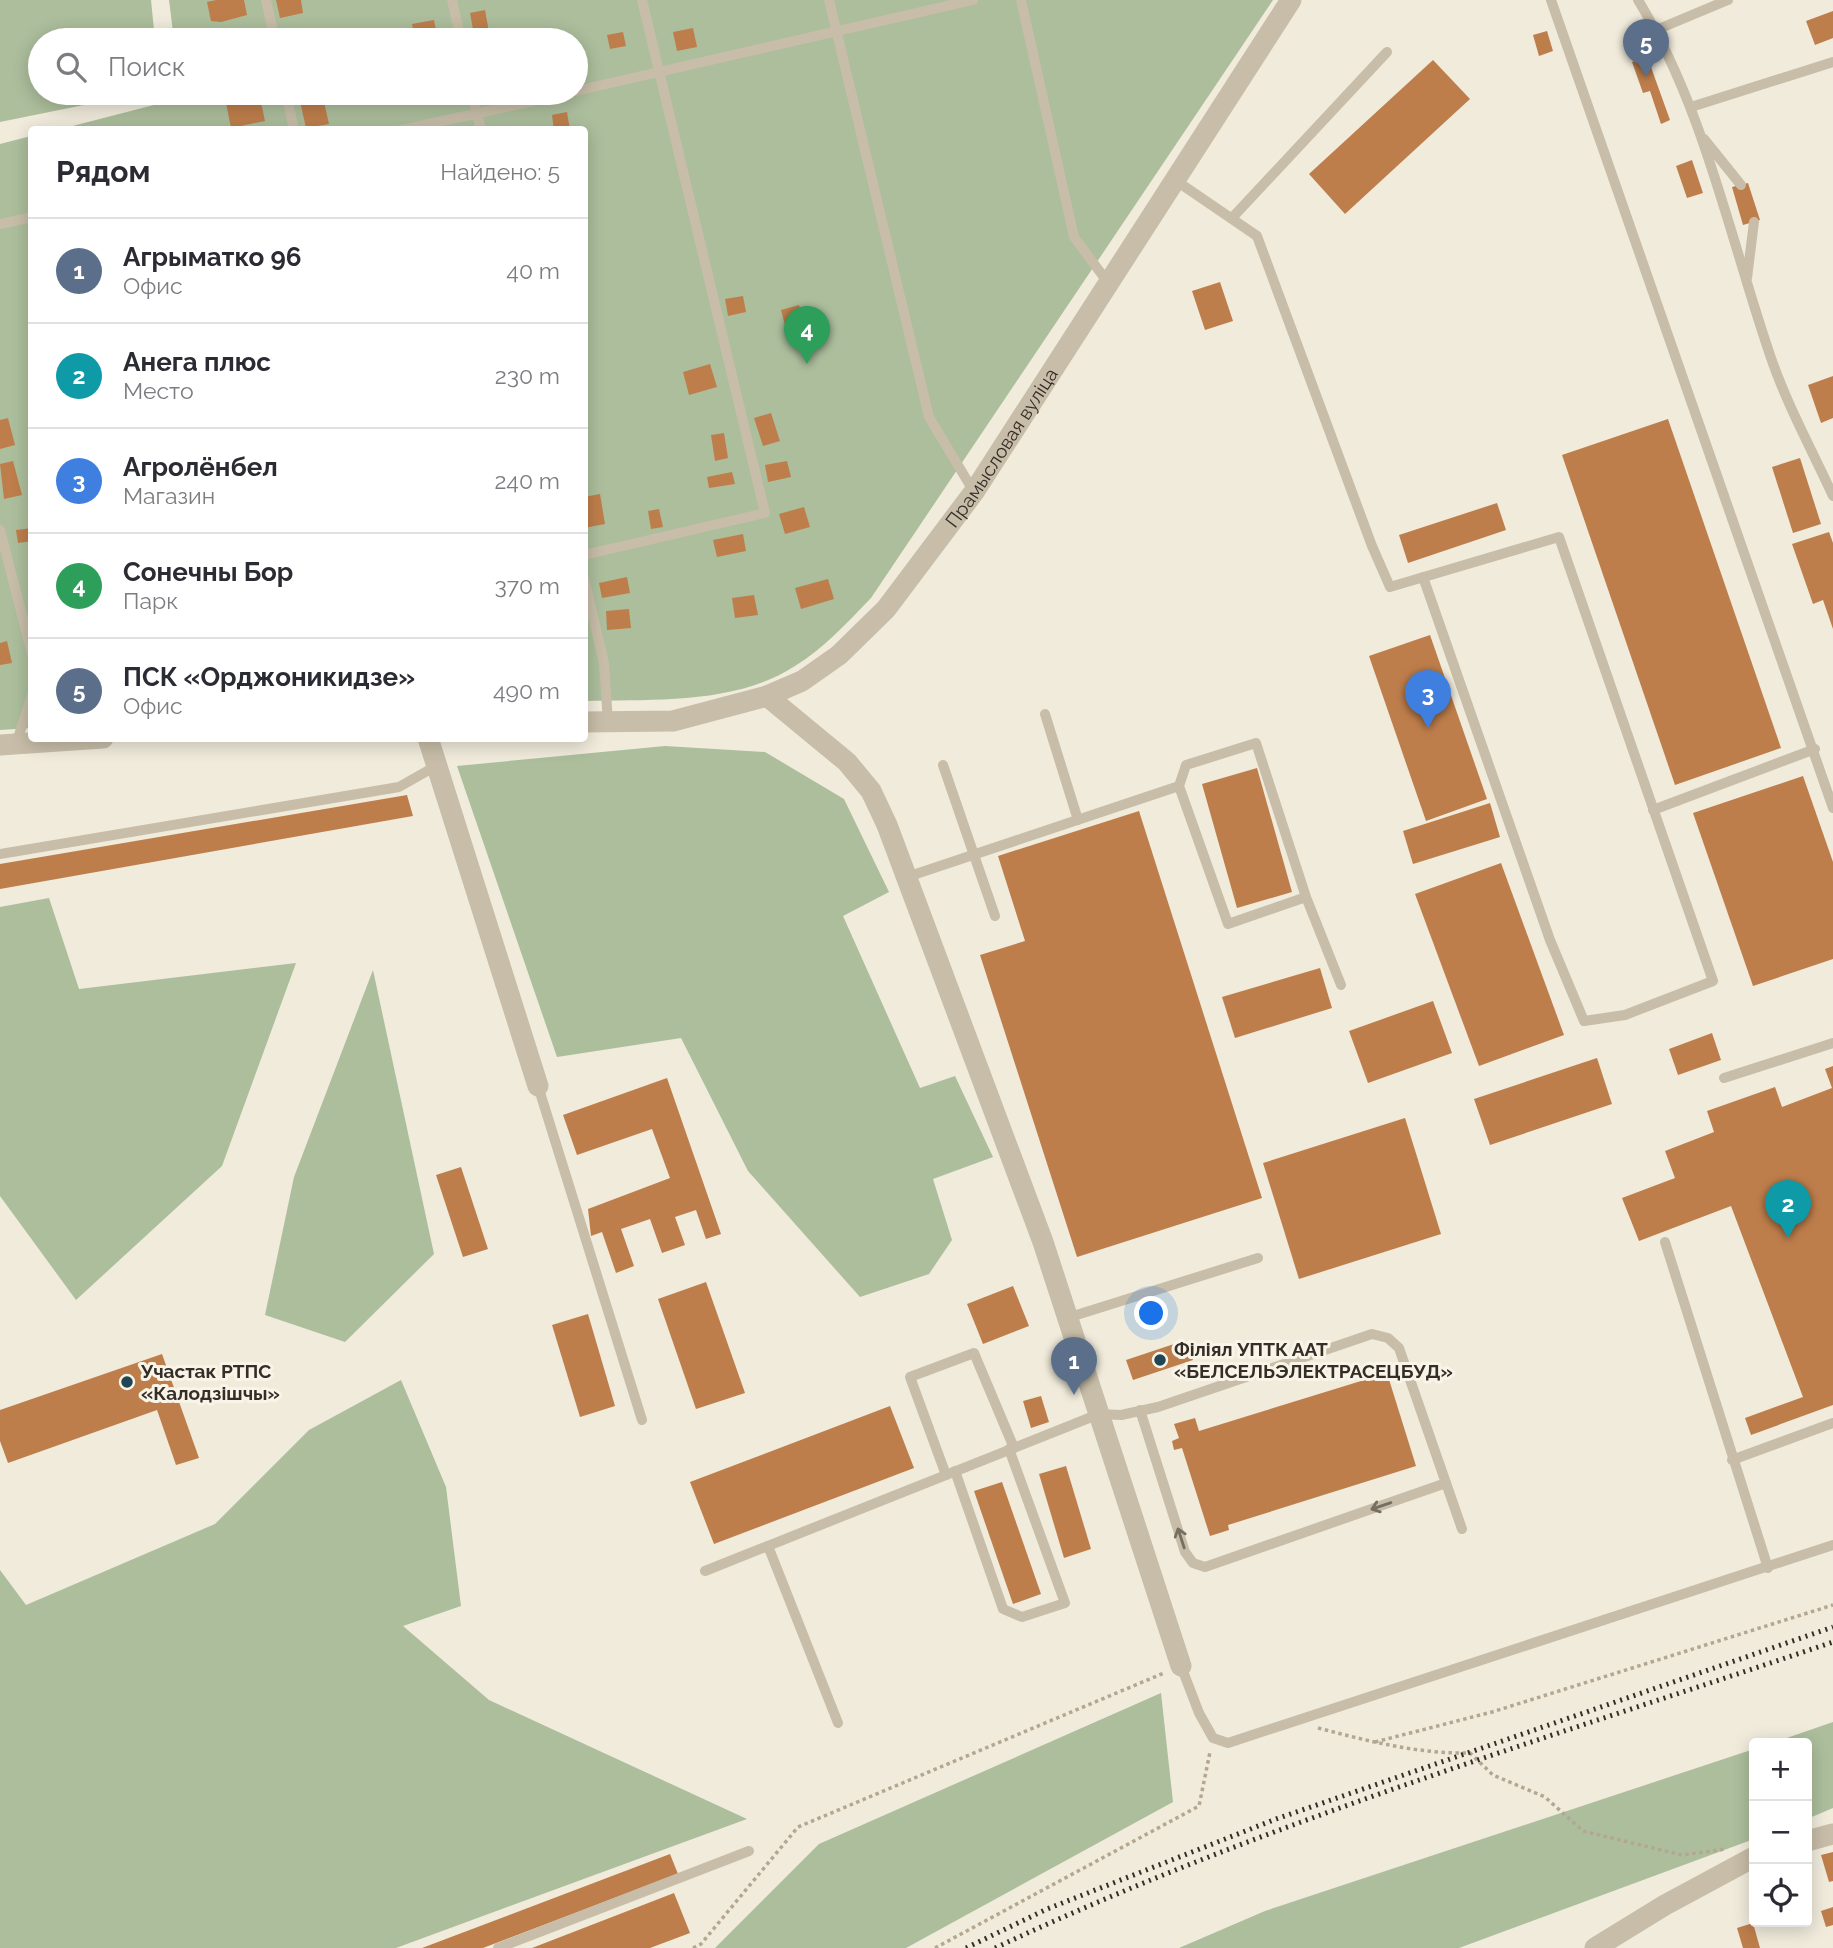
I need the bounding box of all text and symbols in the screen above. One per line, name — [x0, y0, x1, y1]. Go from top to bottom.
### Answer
pin: 5 — [1623, 19, 1669, 77]
search box — [28, 28, 588, 105]
icon: search — [52, 48, 90, 86]
text: Поиск — [108, 52, 185, 82]
text: Рядом — [56, 154, 150, 189]
text: Найдено: 5 — [440, 158, 560, 185]
text: Агрыматко 96 — [123, 242, 302, 272]
text: 1 — [73, 257, 85, 284]
text: 40 m — [506, 257, 560, 284]
text: Офис — [123, 272, 183, 299]
pin: 4 — [784, 306, 830, 364]
text: Анега плюс — [123, 347, 271, 377]
text: 2 — [73, 362, 85, 389]
text: 230 m — [495, 362, 560, 389]
street label: Прамысловая вуліца — [941, 364, 1062, 531]
text: Место — [123, 377, 194, 404]
text: Агролёнбел — [123, 452, 278, 482]
text: 3 — [73, 467, 85, 494]
text: 240 m — [494, 467, 560, 494]
text: Магазин — [123, 482, 215, 509]
text: Сонечны Бор — [123, 557, 293, 587]
text: 4 — [72, 572, 86, 599]
text: 370 m — [495, 572, 560, 599]
text: Парк — [123, 587, 178, 614]
text: ПСК «Орджоникидзе» — [123, 662, 415, 692]
pin: 3 — [1405, 670, 1451, 728]
text: 5 — [73, 677, 85, 704]
text: 490 m — [493, 677, 560, 704]
text: Офис — [123, 692, 183, 719]
pin: 2 — [1765, 1180, 1811, 1238]
your location — [1134, 1296, 1168, 1330]
pin: 1 — [1051, 1337, 1097, 1395]
place label: Філіял УПТК ААТ «БЕЛСЕЛЬЭЛЕКТРАСЕЦБУД» — [1174, 1338, 1453, 1382]
marker: Філіял УПТК ААТ «БЕЛСЕЛЬЭЛЕКТРАСЕЦБУД» — [1152, 1352, 1168, 1368]
place label: Участак РТПС «Калодзішчы» — [140, 1360, 280, 1404]
marker: Участак РТПС «Калодзішчы» — [119, 1374, 135, 1390]
one-way arrow — [1371, 1501, 1393, 1513]
one-way arrow — [1173, 1527, 1186, 1549]
map controls — [1749, 1738, 1812, 1927]
button: + — [1749, 1738, 1812, 1801]
button: − — [1749, 1801, 1812, 1864]
button: locate — [1749, 1864, 1812, 1927]

